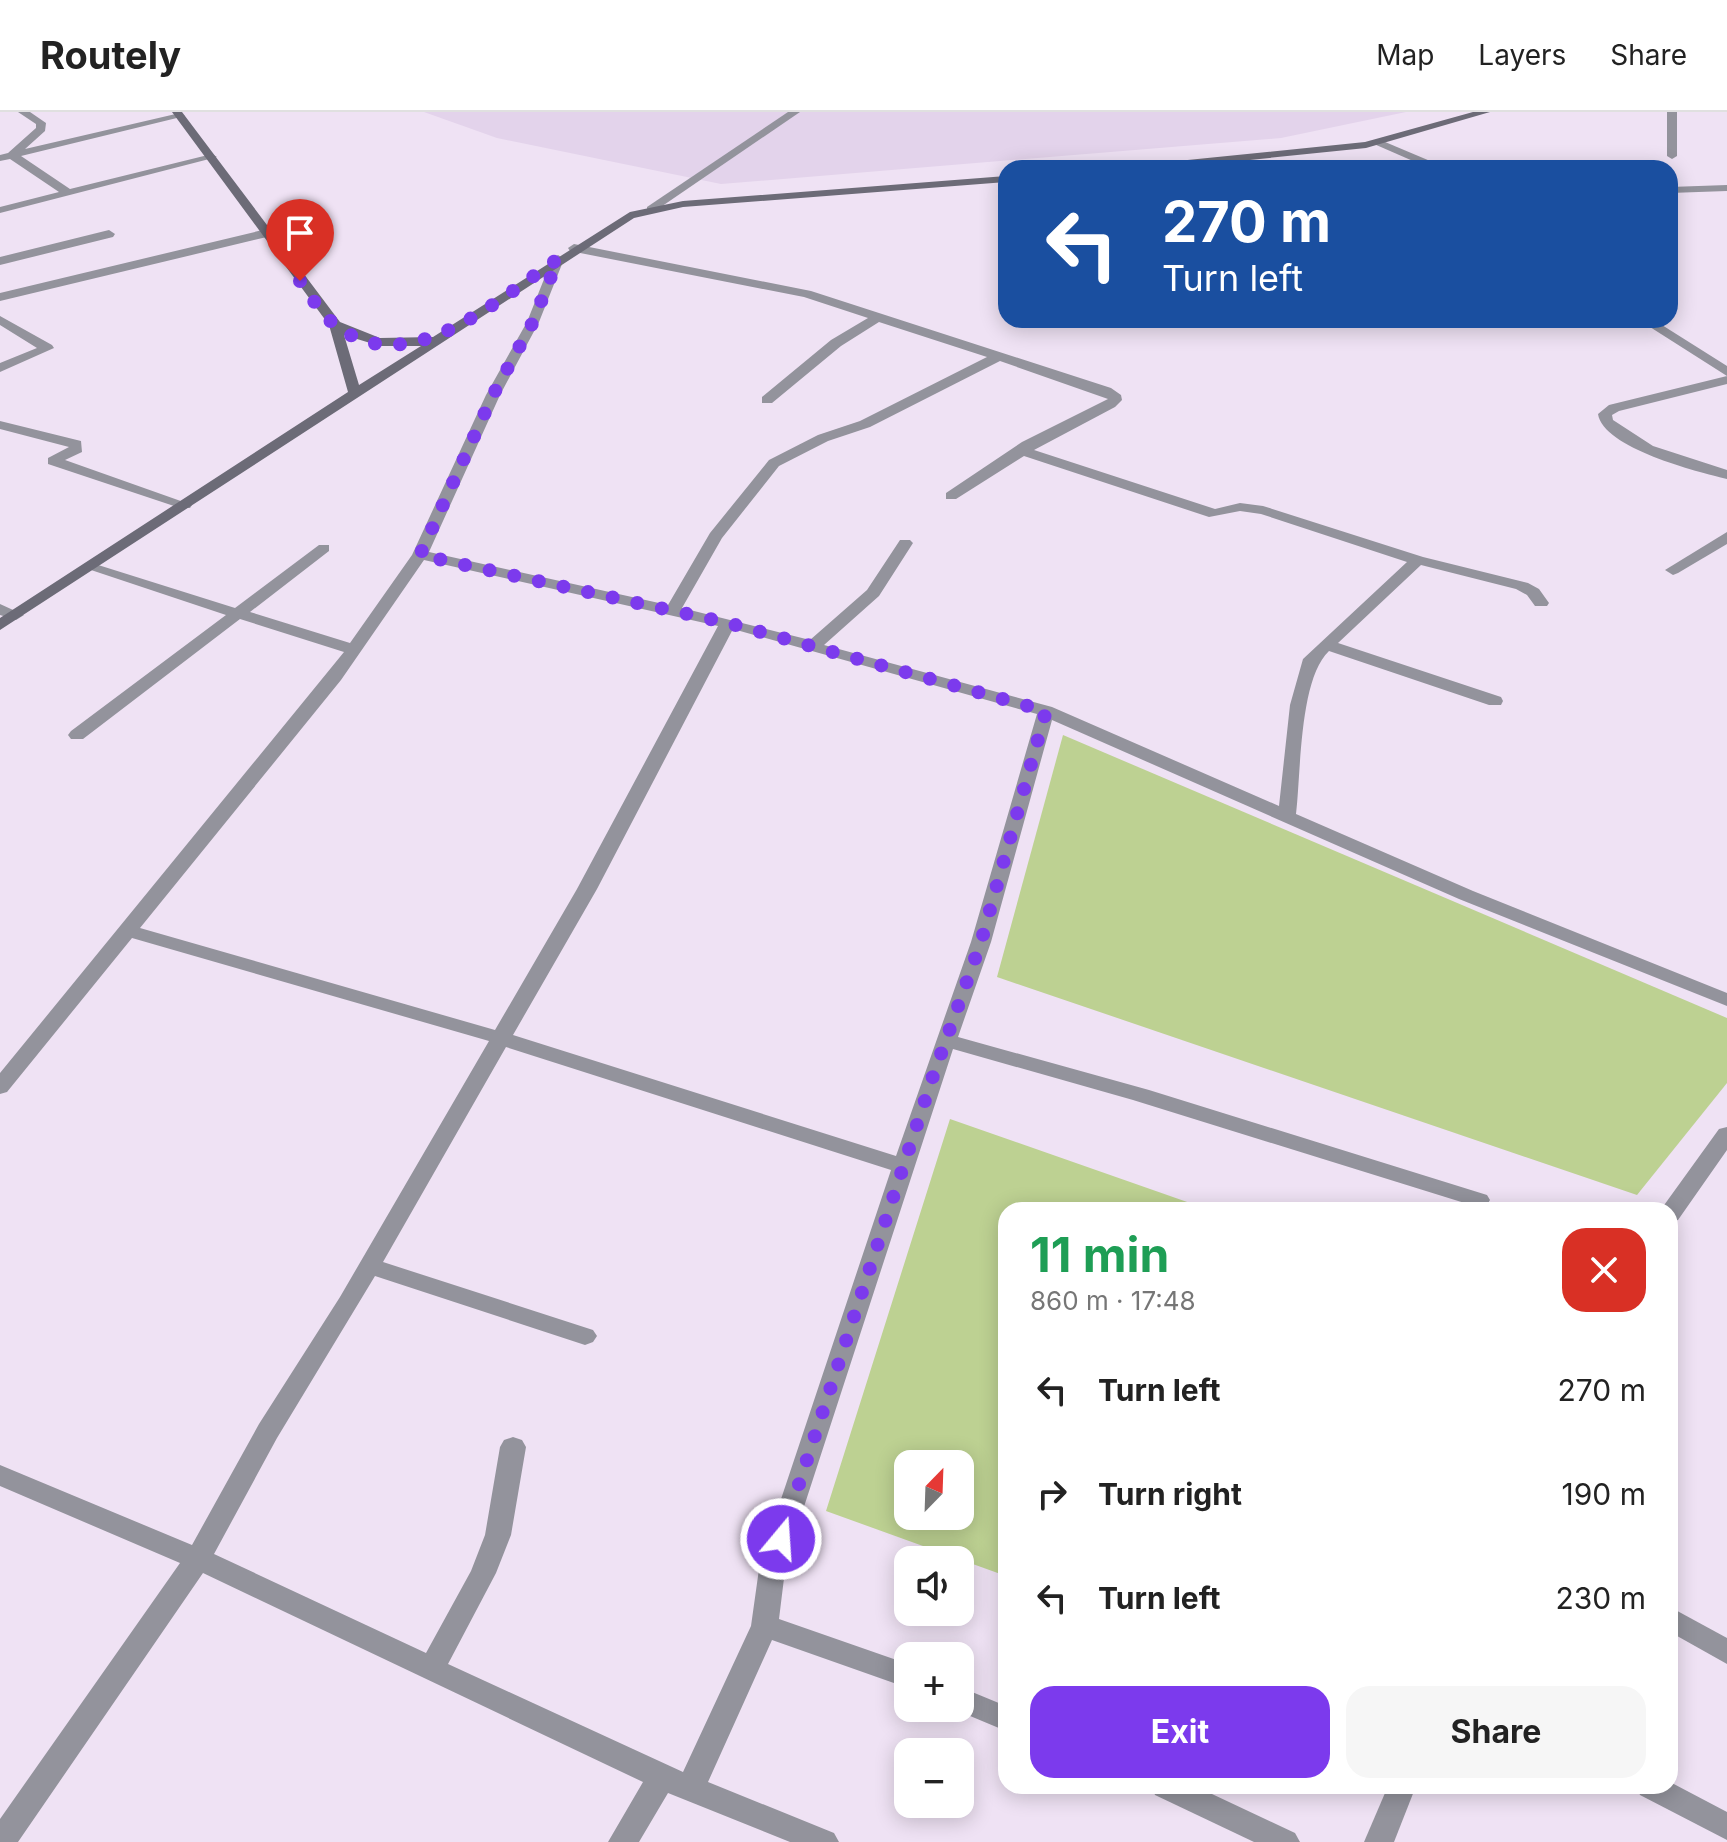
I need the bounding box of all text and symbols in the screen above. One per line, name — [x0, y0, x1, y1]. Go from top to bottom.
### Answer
text: Routely — [40, 32, 181, 78]
text: Map — [1376, 38, 1434, 72]
text: Layers — [1478, 38, 1566, 72]
text: Share — [1610, 38, 1687, 72]
text: 270 m — [1162, 188, 1331, 256]
icon: left — [1030, 192, 1134, 296]
pin — [266, 199, 334, 281]
icon: arrive — [278, 211, 322, 255]
text: Turn left — [1162, 256, 1303, 300]
text: 11 min — [1030, 1225, 1169, 1284]
button: close — [1562, 1228, 1646, 1312]
text: 860 m · 17:48 — [1030, 1285, 1196, 1316]
icon: left — [1030, 1368, 1074, 1412]
text: Turn left — [1098, 1372, 1220, 1408]
text: 270 m — [1558, 1372, 1646, 1408]
north arrow — [894, 1450, 974, 1530]
map controls — [894, 1450, 974, 1818]
icon: right — [1030, 1472, 1074, 1516]
text: Turn right — [1098, 1476, 1242, 1512]
text: 190 m — [1562, 1476, 1646, 1512]
position arrow — [739, 1497, 823, 1581]
button: sound — [894, 1546, 974, 1626]
icon: left — [1030, 1576, 1074, 1620]
text: Turn left — [1098, 1580, 1220, 1616]
text: 230 m — [1556, 1580, 1646, 1616]
button: + — [894, 1642, 974, 1722]
button: Exit — [1030, 1686, 1330, 1778]
button: Share — [1346, 1686, 1646, 1778]
button: − — [894, 1738, 974, 1818]

